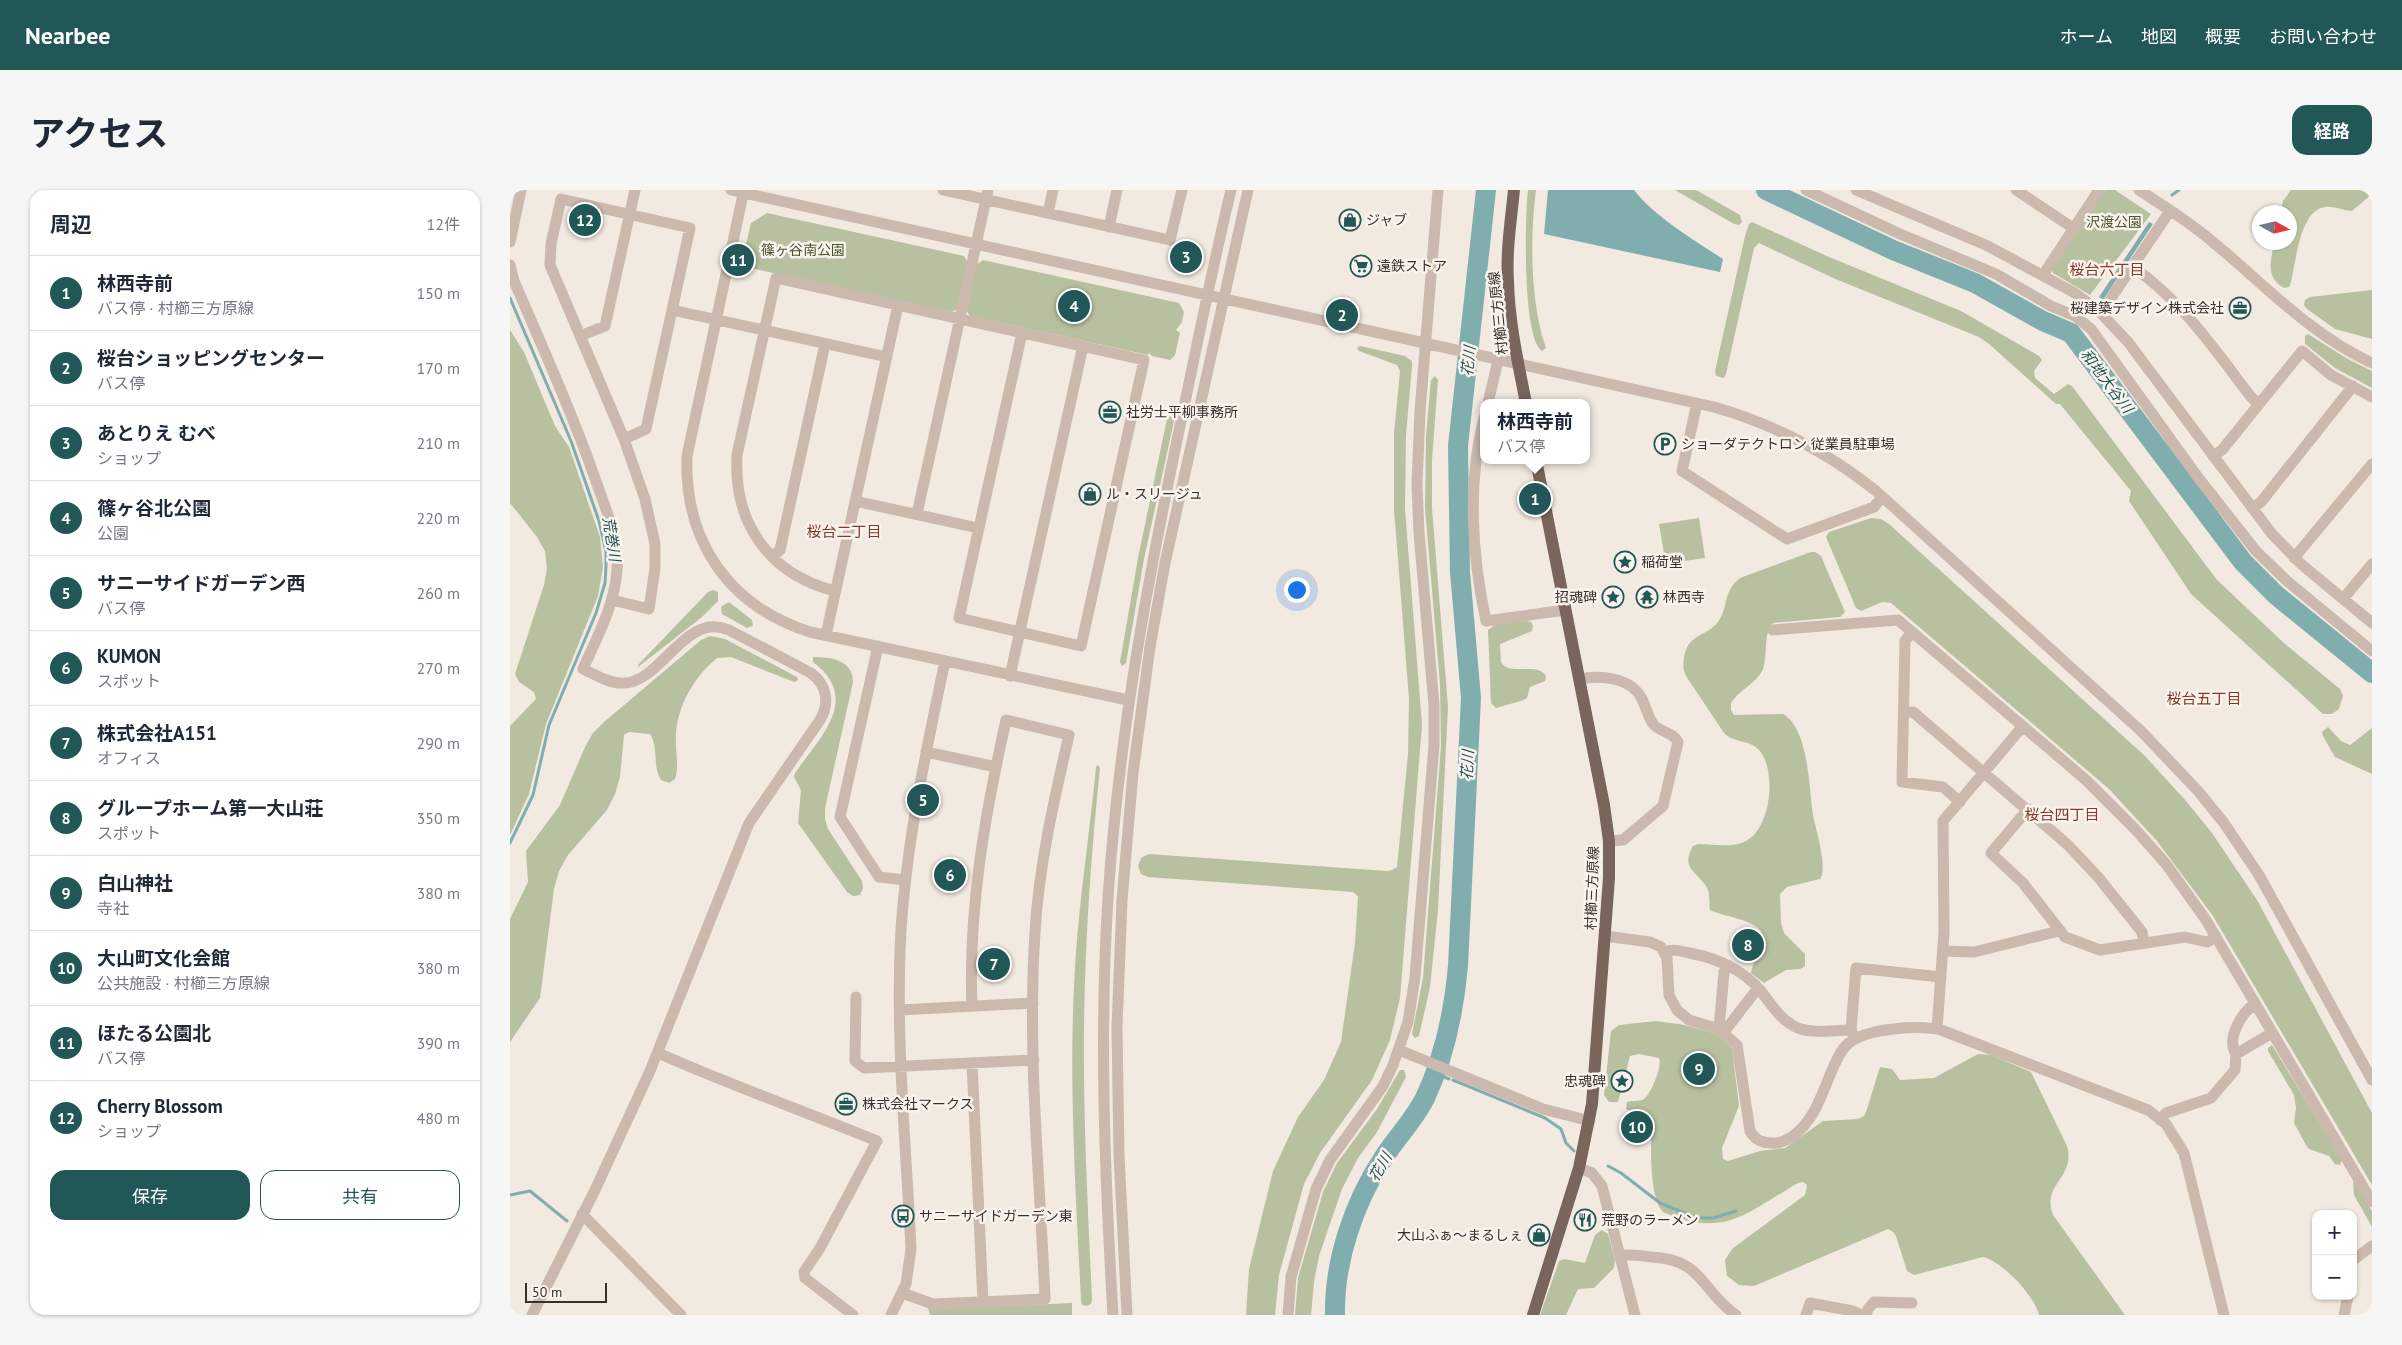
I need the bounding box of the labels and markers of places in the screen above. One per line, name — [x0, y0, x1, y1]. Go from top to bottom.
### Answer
pin: 12 — [569, 201, 601, 239]
shop icon: ジャブ — [1338, 208, 1362, 232]
place label: ジャブ — [1366, 211, 1407, 229]
pin: 3 — [1170, 238, 1202, 276]
pin: 11 — [722, 241, 754, 279]
supermarket icon: 遠鉄ストア — [1349, 254, 1373, 278]
place label: 遠鉄ストア — [1377, 257, 1447, 275]
pin: 4 — [1058, 287, 1090, 325]
pin: 2 — [1326, 296, 1358, 334]
office icon: 桜建築デザイン株式会社 — [2228, 296, 2252, 320]
place label: 桜建築デザイン株式会社 — [2070, 299, 2224, 317]
office icon: 社労士平柳事務所 — [1098, 400, 1122, 424]
place label: 社労士平柳事務所 — [1126, 403, 1238, 421]
parking icon: ショーダテクトロン 従業員駐車場 — [1653, 432, 1677, 456]
place label: ショーダテクトロン 従業員駐車場 — [1681, 435, 1895, 453]
pin: 1 — [1519, 480, 1551, 518]
shop icon: ル・スリージュ — [1078, 482, 1102, 506]
place label: ル・スリージュ — [1106, 485, 1203, 503]
place icon: 稲荷堂 — [1613, 550, 1637, 574]
place label: 稲荷堂 — [1641, 553, 1683, 571]
place icon: 招魂碑 — [1601, 585, 1625, 609]
temple icon: 林西寺 — [1635, 585, 1659, 609]
place label: 招魂碑 — [1555, 588, 1597, 606]
place label: 林西寺 — [1663, 588, 1705, 606]
pin: 5 — [907, 781, 939, 819]
pin: 6 — [934, 856, 966, 894]
pin: 8 — [1732, 926, 1764, 964]
pin: 7 — [978, 945, 1010, 983]
pin: 9 — [1683, 1050, 1715, 1088]
place icon: 忠魂碑 — [1610, 1069, 1634, 1093]
place label: 忠魂碑 — [1564, 1072, 1606, 1090]
office icon: 株式会社マークス — [834, 1092, 858, 1116]
place label: 株式会社マークス — [862, 1095, 974, 1113]
pin: 10 — [1621, 1108, 1653, 1146]
bus stop icon: サニーサイドガーデン東 — [891, 1204, 915, 1228]
place label: サニーサイドガーデン東 — [919, 1207, 1073, 1225]
restaurant icon: 荒野のラーメン — [1573, 1208, 1597, 1232]
place label: 荒野のラーメン — [1601, 1211, 1698, 1229]
shop icon: 大山ふぁ～まるしぇ — [1527, 1223, 1551, 1247]
place label: 大山ふぁ～まるしぇ — [1397, 1226, 1523, 1244]

